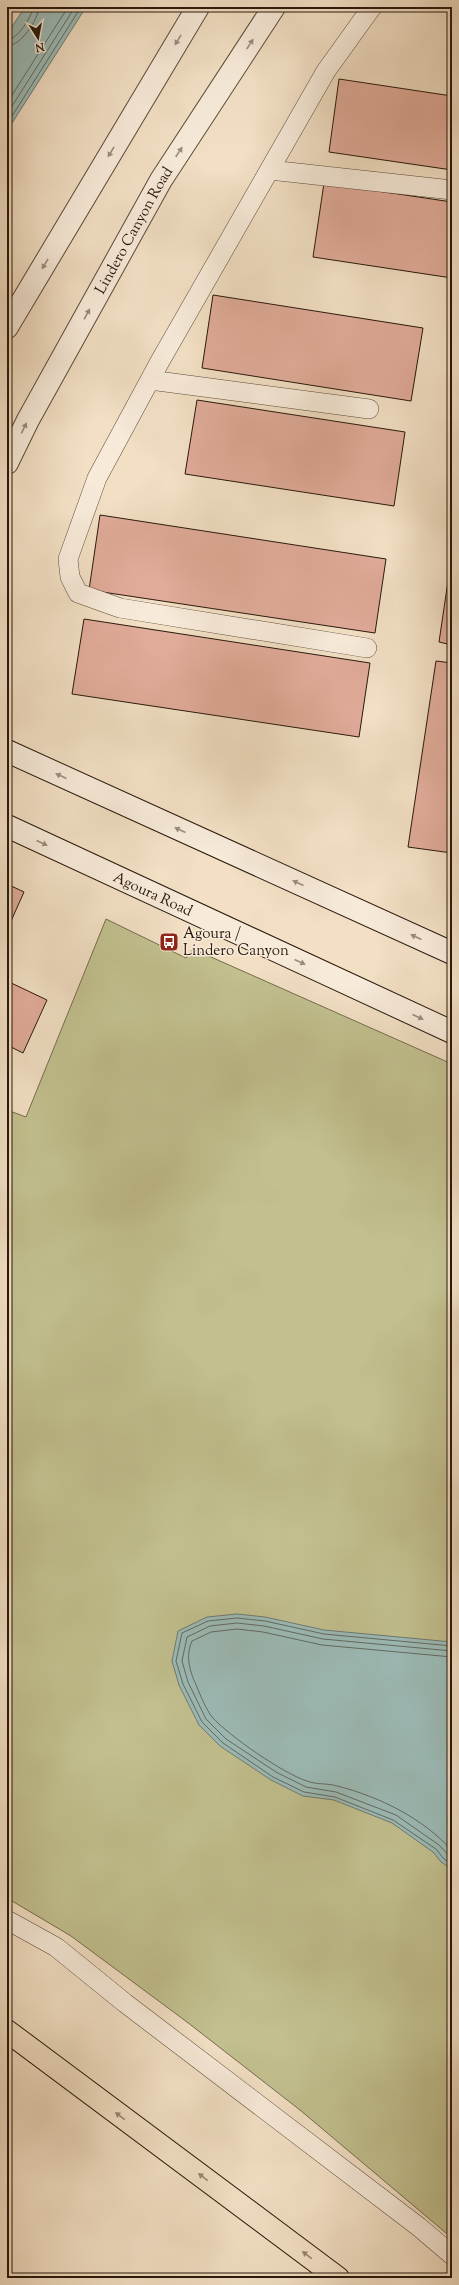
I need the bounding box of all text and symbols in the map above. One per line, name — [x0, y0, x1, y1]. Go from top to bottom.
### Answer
north arrow — [18, 18, 58, 58]
one-way arrow — [174, 34, 181, 46]
text: N — [34, 38, 47, 56]
one-way arrow — [246, 38, 254, 49]
one-way arrow — [108, 146, 115, 158]
one-way arrow — [175, 147, 183, 158]
street label: Lindero Canyon Road — [91, 163, 179, 298]
one-way arrow — [41, 258, 48, 270]
one-way arrow — [84, 308, 90, 320]
one-way arrow — [21, 422, 27, 433]
one-way arrow — [56, 773, 67, 779]
one-way arrow — [173, 826, 185, 832]
one-way arrow — [37, 840, 48, 846]
street label: Agoura Road — [109, 868, 196, 923]
one-way arrow — [292, 880, 304, 886]
place label: Agoura / Lindero Canyon — [183, 924, 289, 962]
bus stop icon: Agoura / Lindero Canyon — [158, 931, 180, 953]
one-way arrow — [411, 934, 422, 940]
one-way arrow — [294, 959, 306, 965]
one-way arrow — [412, 1013, 424, 1020]
one-way arrow — [115, 2112, 125, 2120]
one-way arrow — [197, 2173, 208, 2181]
one-way arrow — [302, 2251, 312, 2259]

